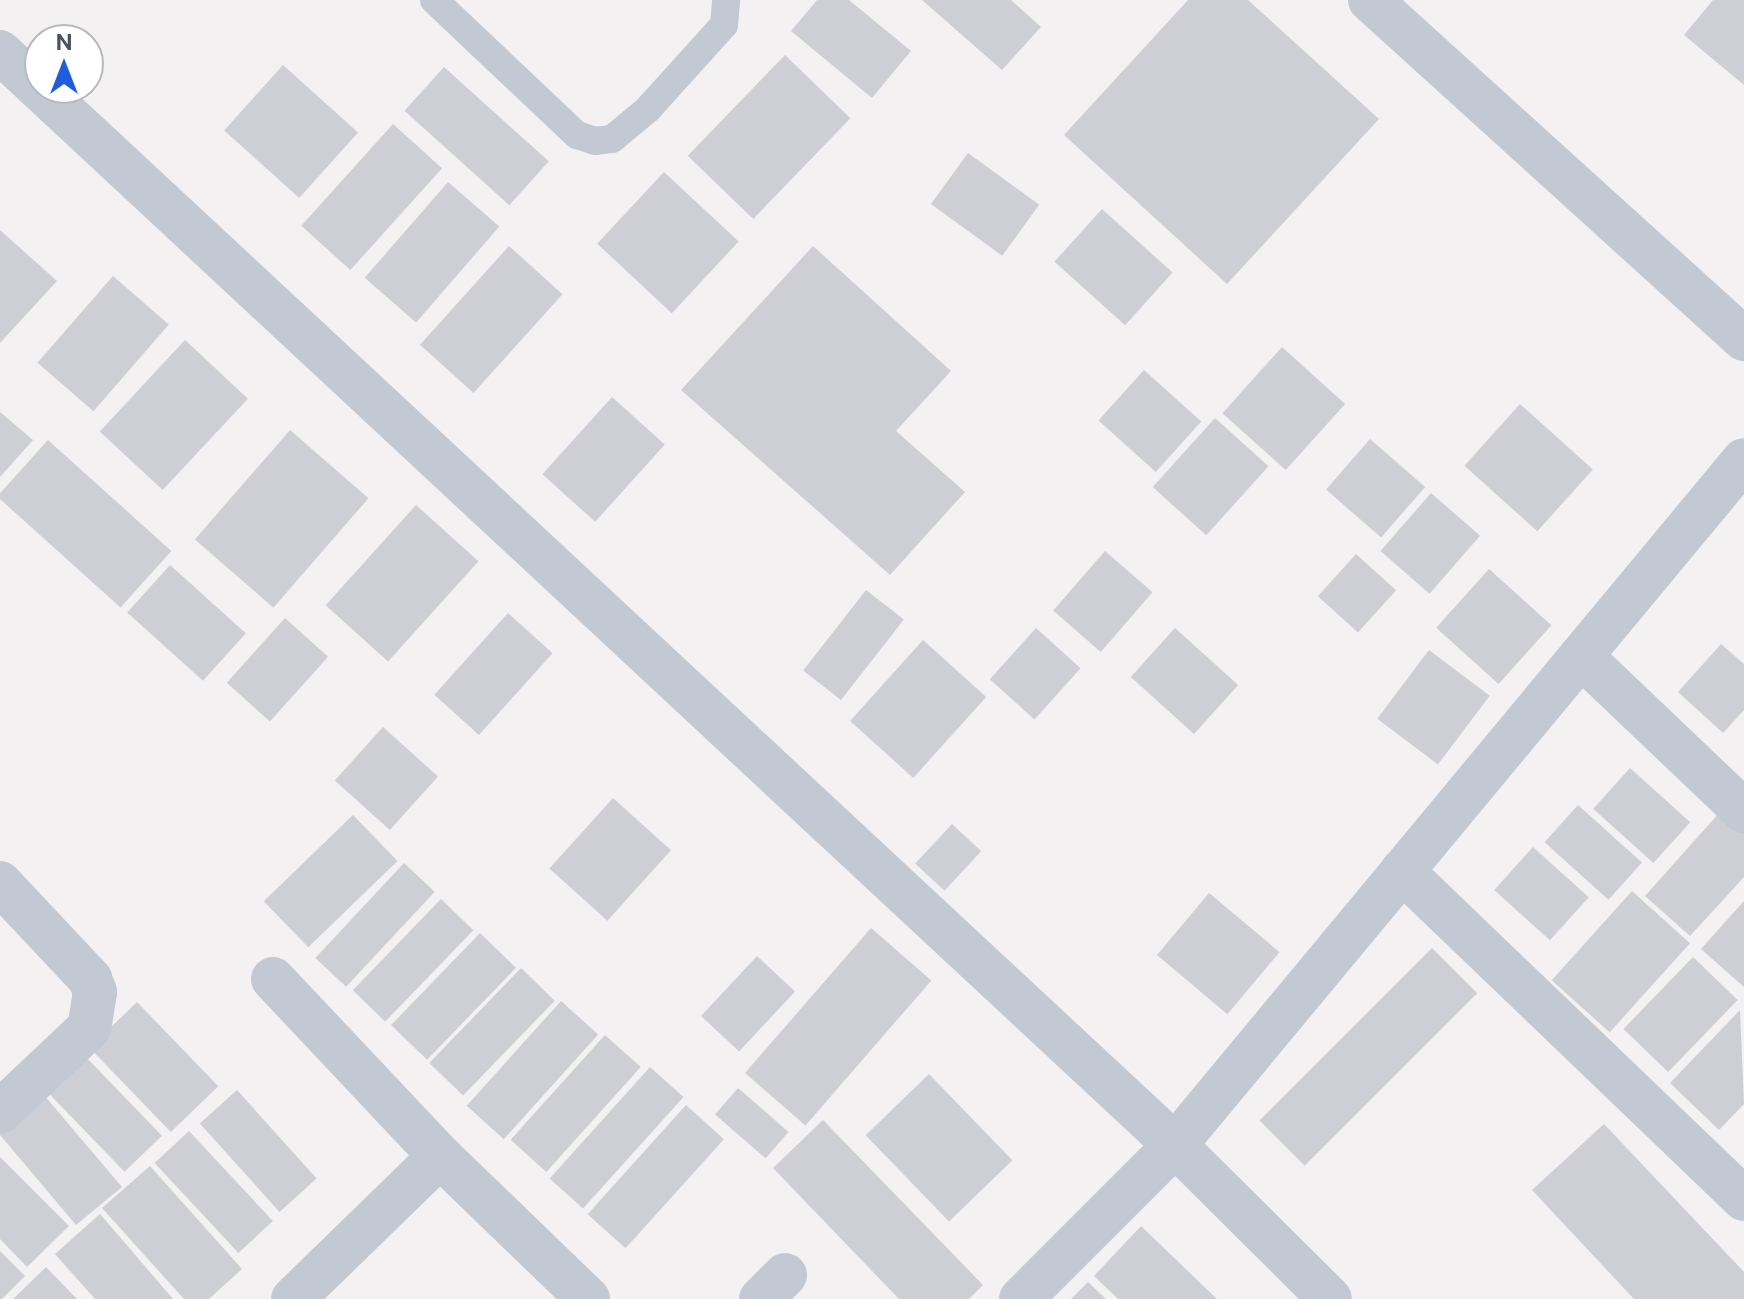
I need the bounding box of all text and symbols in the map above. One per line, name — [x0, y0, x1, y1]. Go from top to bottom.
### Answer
north arrow — [24, 24, 104, 104]
text: N — [55, 29, 73, 55]

